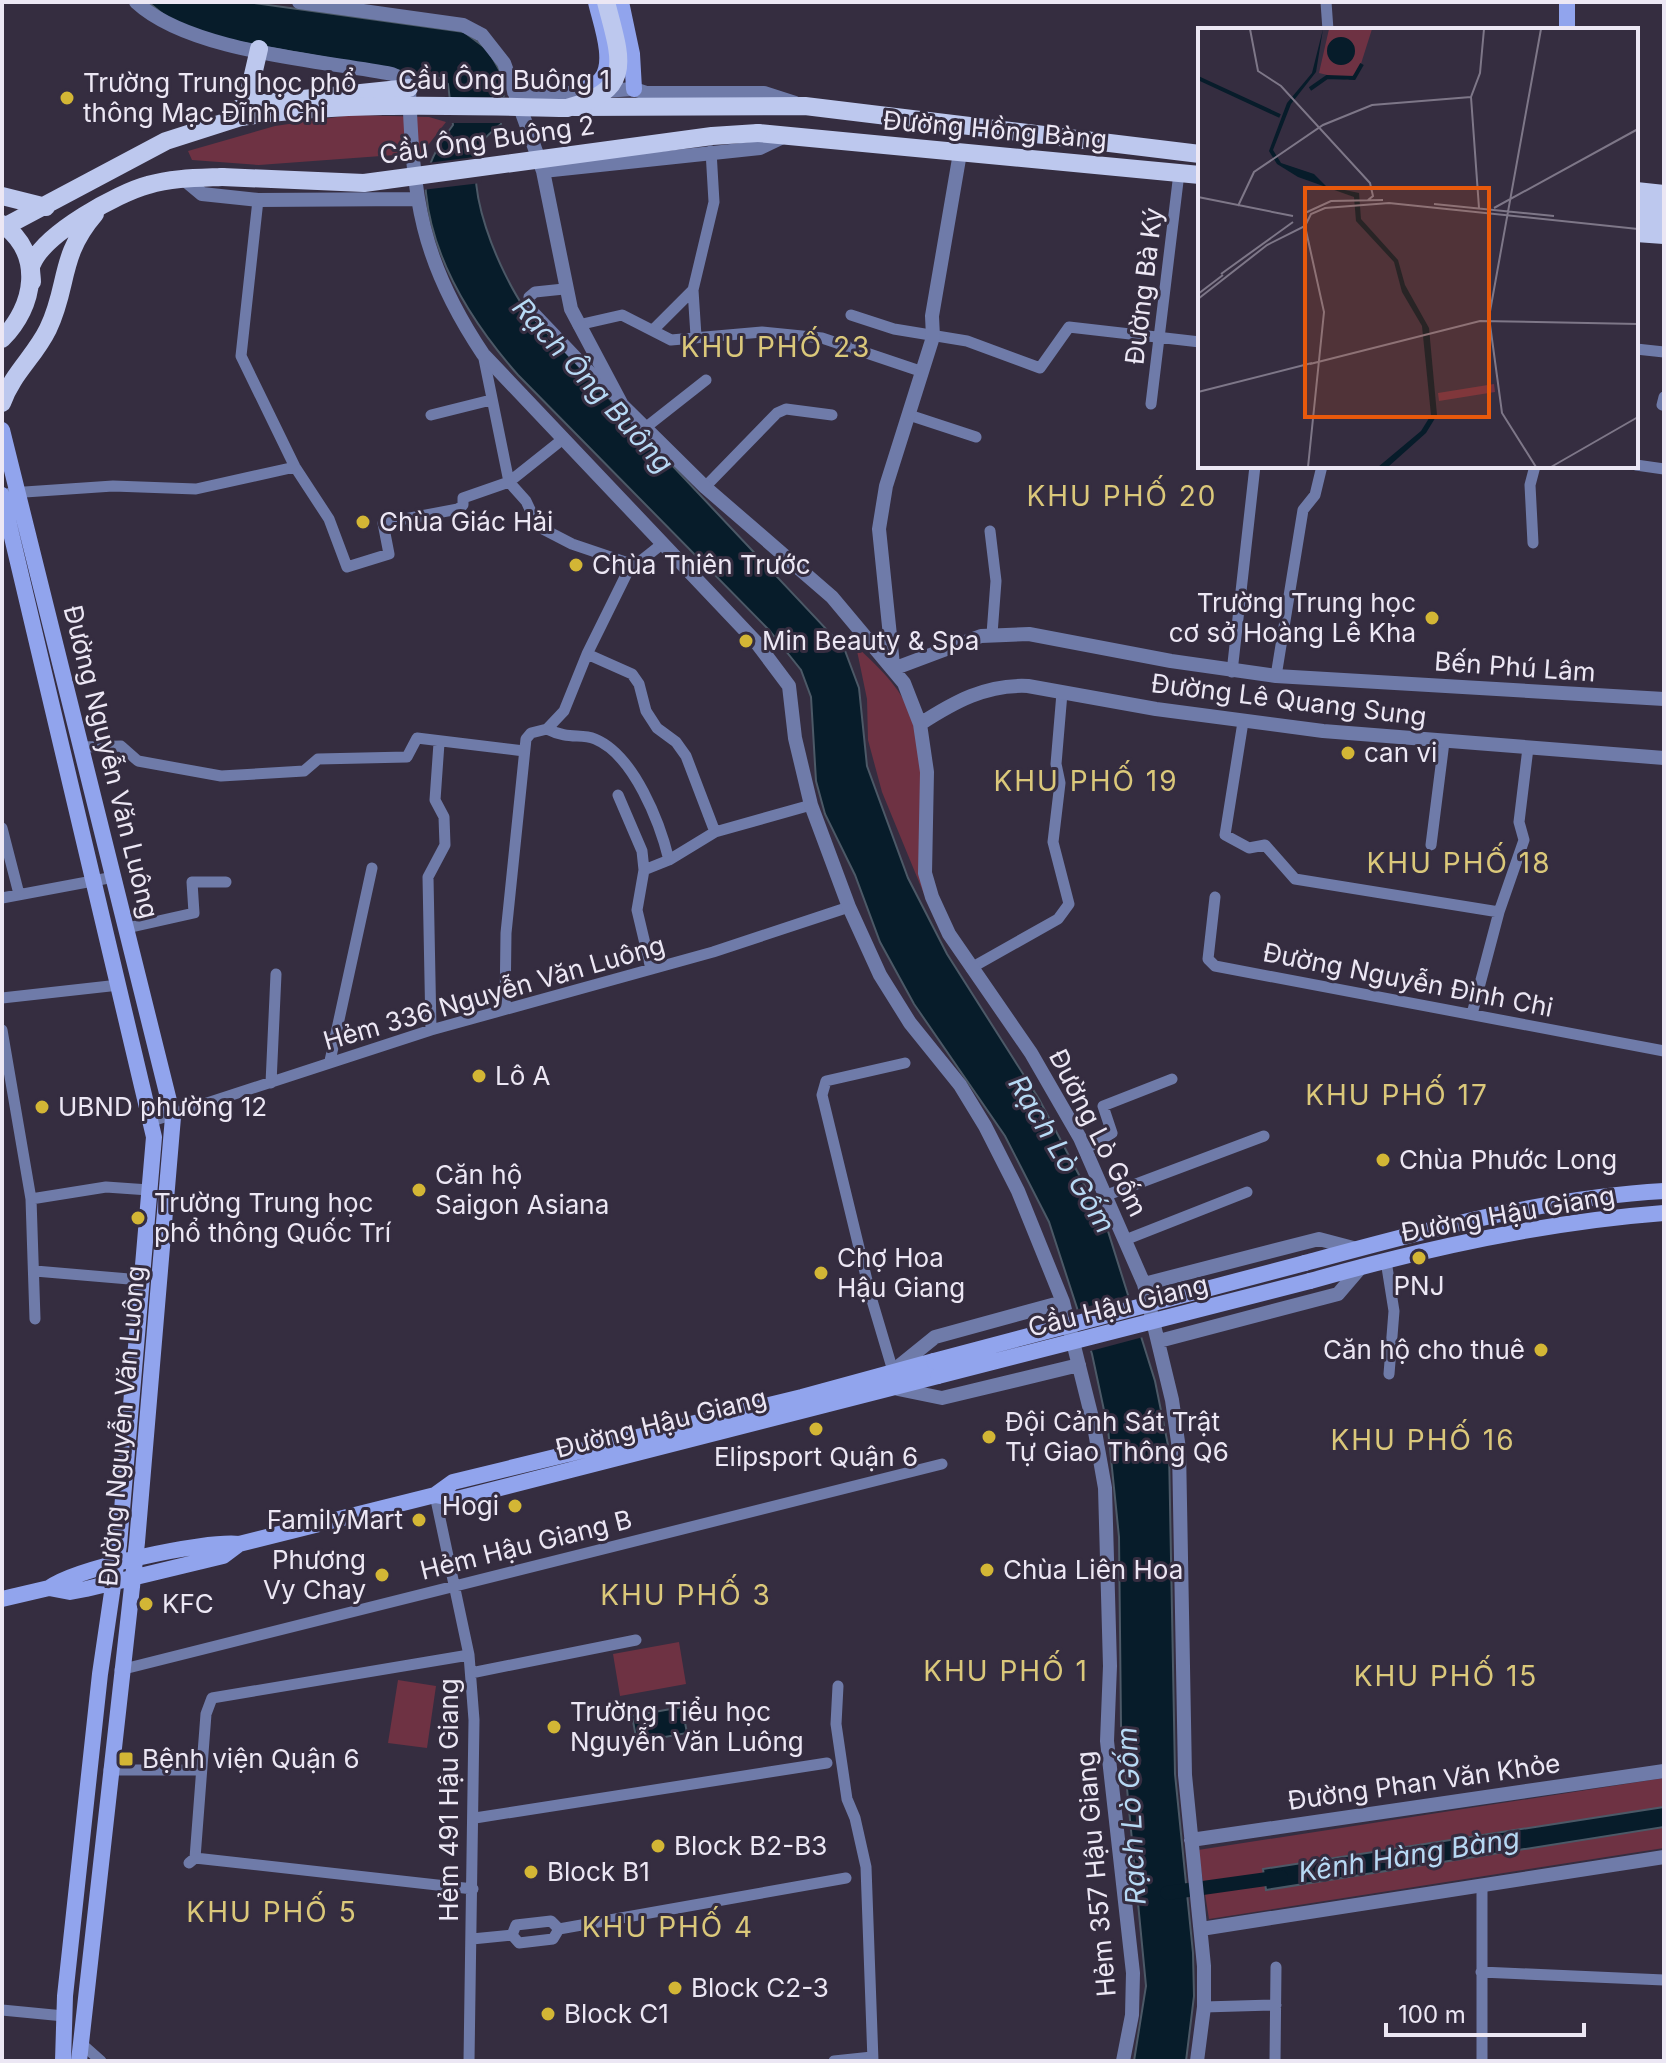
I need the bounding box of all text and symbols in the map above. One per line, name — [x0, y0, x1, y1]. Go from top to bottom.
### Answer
inset map — [1198, 28, 1638, 468]
street label: Cầu Ông Buông 1 — [398, 64, 610, 95]
place label: Trường Trung học phổ thông Mạc Đĩnh Chi — [83, 67, 357, 128]
marker: Trường Trung học phổ thông Mạc Đĩnh Chi — [58, 89, 76, 107]
street label: Đường Hồng Bàng — [882, 104, 1108, 155]
street label: Cầu Ông Buông 2 — [377, 109, 597, 170]
street label: Đường Bà Ký — [1118, 206, 1169, 366]
water label: Rạch Ông Buông — [505, 290, 681, 480]
district label: KHU PHỐ 23 — [681, 326, 871, 364]
district label: KHU PHỐ 20 — [1026, 475, 1218, 513]
place label: Chùa Giác Hải — [379, 506, 553, 537]
marker: Chùa Giác Hải — [354, 513, 372, 531]
place label: Chùa Thiên Trước — [592, 549, 811, 580]
marker: Chùa Thiên Trước — [567, 556, 585, 574]
place label: Trường Trung học cơ sở Hoàng Lê Kha — [1169, 587, 1416, 648]
street label: Đường Nguyễn Văn Luông — [58, 602, 165, 922]
marker: Trường Trung học cơ sở Hoàng Lê Kha — [1423, 609, 1441, 627]
place label: Min Beauty & Spa — [762, 625, 979, 656]
marker: Min Beauty & Spa — [737, 632, 755, 650]
street label: Bến Phú Lâm — [1433, 645, 1597, 688]
street label: Đường Lê Quang Sung — [1150, 667, 1428, 732]
place label: can vi — [1364, 737, 1437, 768]
marker: can vi — [1339, 744, 1357, 762]
district label: KHU PHỐ 19 — [993, 760, 1179, 798]
district label: KHU PHỐ 18 — [1366, 842, 1552, 880]
street label: Hẻm 336 Nguyễn Văn Luông — [320, 929, 668, 1056]
street label: Đường Nguyễn Đình Chi — [1260, 936, 1556, 1023]
street label: Đường Lò Gốm — [1043, 1044, 1154, 1222]
place label: Lô A — [495, 1060, 551, 1091]
marker: Lô A — [470, 1067, 488, 1085]
water label: Rạch Lò Gốm — [1002, 1069, 1122, 1239]
district label: KHU PHỐ 17 — [1305, 1074, 1489, 1112]
place label: UBND phường 12 — [58, 1091, 267, 1122]
marker: UBND phường 12 — [33, 1098, 51, 1116]
place label: Chùa Phước Long — [1399, 1144, 1617, 1175]
marker: Chùa Phước Long — [1374, 1151, 1392, 1169]
place label: Căn hộ Saigon Asiana — [435, 1159, 609, 1220]
street label: Đường Hậu Giang — [1399, 1179, 1617, 1248]
marker: Căn hộ Saigon Asiana — [410, 1181, 428, 1199]
place label: Trường Trung học phổ thông Quốc Trí — [154, 1187, 392, 1248]
marker: Trường Trung học phổ thông Quốc Trí — [129, 1209, 147, 1227]
place label: Chợ Hoa Hậu Giang — [837, 1242, 965, 1303]
marker: PNJ — [1410, 1249, 1428, 1267]
street label: Đường Nguyễn Văn Luông — [92, 1264, 151, 1588]
marker: Chợ Hoa Hậu Giang — [812, 1264, 830, 1282]
street label: Cầu Hậu Giang — [1025, 1268, 1211, 1343]
place label: PNJ — [1393, 1270, 1445, 1301]
place label: Căn hộ cho thuê — [1323, 1334, 1525, 1365]
marker: Căn hộ cho thuê — [1532, 1341, 1550, 1359]
street label: Đường Hậu Giang — [552, 1381, 770, 1464]
place label: Đội Cảnh Sát Trật Tự Giao Thông Q6 — [1005, 1406, 1229, 1467]
district label: KHU PHỐ 16 — [1330, 1419, 1516, 1457]
marker: Elipsport Quận 6 — [807, 1420, 825, 1438]
marker: Đội Cảnh Sát Trật Tự Giao Thông Q6 — [980, 1428, 998, 1446]
place label: Elipsport Quận 6 — [714, 1441, 918, 1472]
place label: Hogi — [442, 1490, 499, 1521]
marker: Hogi — [506, 1497, 524, 1515]
street label: Hẻm Hậu Giang B — [417, 1503, 635, 1586]
place label: FamilyMart — [267, 1504, 403, 1535]
marker: FamilyMart — [410, 1511, 428, 1529]
place label: Phương Vy Chay — [263, 1544, 366, 1605]
place label: Chùa Liên Hoa — [1003, 1554, 1183, 1585]
marker: Chùa Liên Hoa — [978, 1561, 996, 1579]
marker: Phương Vy Chay — [373, 1566, 391, 1584]
district label: KHU PHỐ 3 — [600, 1574, 772, 1612]
place label: KFC — [162, 1588, 214, 1619]
marker: KFC — [137, 1595, 155, 1613]
district label: KHU PHỐ 1 — [923, 1650, 1089, 1688]
district label: KHU PHỐ 15 — [1354, 1655, 1538, 1693]
street label: Hẻm 491 Hậu Giang — [433, 1678, 464, 1922]
place label: Trường Tiểu học Nguyễn Văn Luông — [570, 1696, 804, 1757]
marker: Trường Tiểu học Nguyễn Văn Luông — [545, 1718, 563, 1736]
water label: Rạch Lò Gốm — [1109, 1726, 1153, 1906]
place label: Bệnh viện Quận 6 — [142, 1743, 360, 1774]
street label: Đường Phan Văn Khỏe — [1286, 1747, 1562, 1816]
marker: Bệnh viện Quận 6 — [117, 1750, 135, 1768]
street label: Hẻm 357 Hậu Giang — [1069, 1750, 1122, 1998]
water label: Kênh Hàng Bàng — [1296, 1821, 1522, 1889]
place label: Block B2-B3 — [674, 1830, 827, 1861]
marker: Block B2-B3 — [649, 1837, 667, 1855]
place label: Block B1 — [547, 1856, 650, 1887]
marker: Block B1 — [522, 1863, 540, 1881]
district label: KHU PHỐ 5 — [186, 1891, 358, 1929]
district label: KHU PHỐ 4 — [582, 1906, 754, 1944]
place label: Block C2-3 — [691, 1972, 829, 2003]
marker: Block C2-3 — [666, 1979, 684, 1997]
scale bar — [1386, 1987, 1584, 2037]
place label: Block C1 — [564, 1998, 669, 2029]
text: 100 m — [1398, 2000, 1466, 2029]
marker: Block C1 — [539, 2005, 557, 2023]

